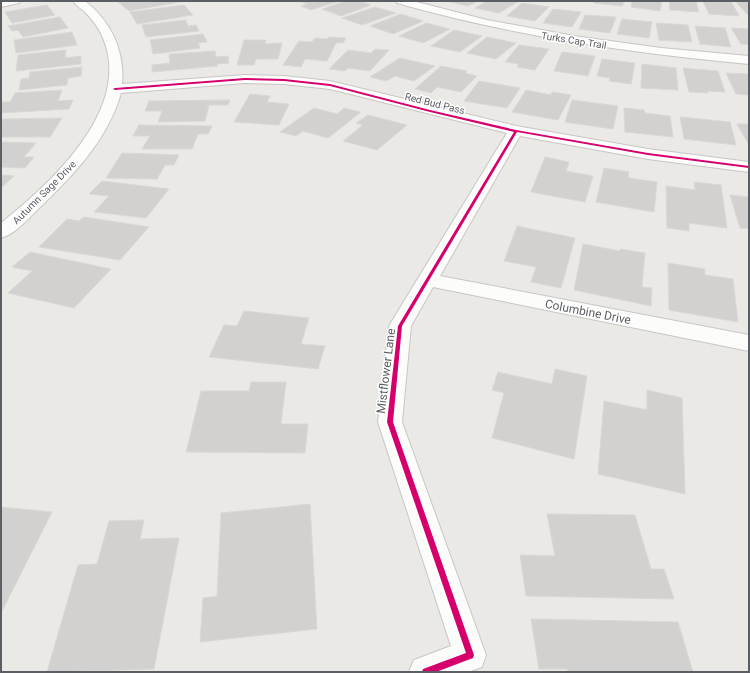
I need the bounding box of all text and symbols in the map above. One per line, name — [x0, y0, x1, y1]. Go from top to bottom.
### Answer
street label: Turks Cap Trail — [540, 30, 607, 51]
street label: Red Bud Pass — [404, 91, 466, 116]
street label: Autumn Sage Drive — [10, 158, 78, 226]
street label: Columbine Drive — [544, 297, 632, 327]
street label: Mistflower Lane — [374, 328, 398, 414]

